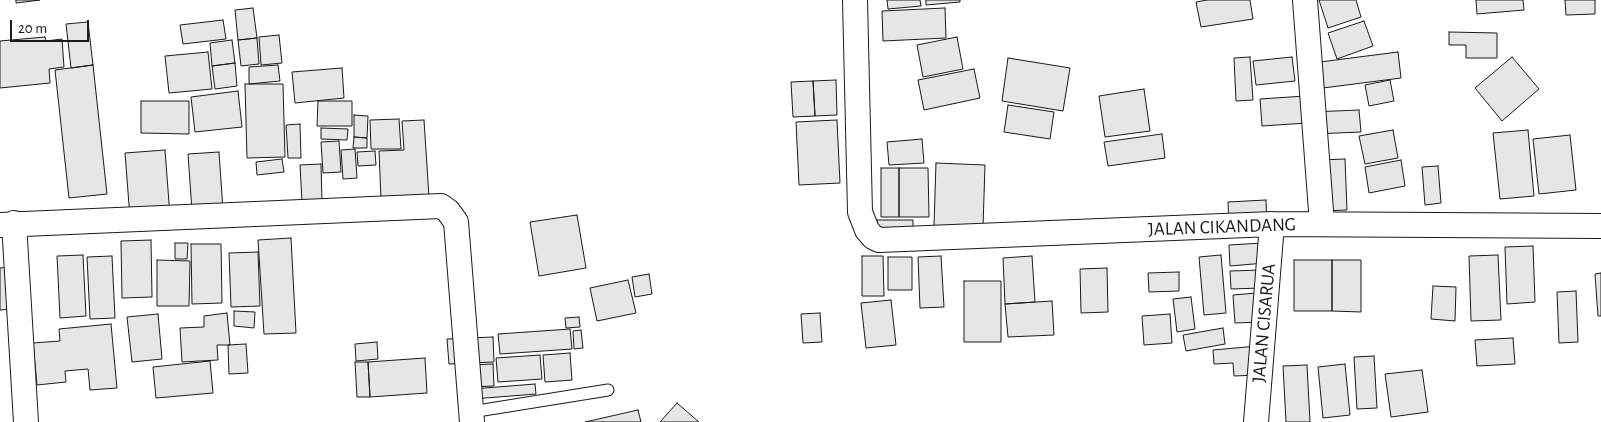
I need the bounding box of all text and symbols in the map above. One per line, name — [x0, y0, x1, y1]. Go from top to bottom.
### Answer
scale bar — [12, 10, 91, 42]
text: 20 m — [18, 21, 47, 36]
street label: JALAN CIKANDANG — [1148, 213, 1296, 241]
street label: JALAN CISARUA — [1247, 262, 1281, 384]

